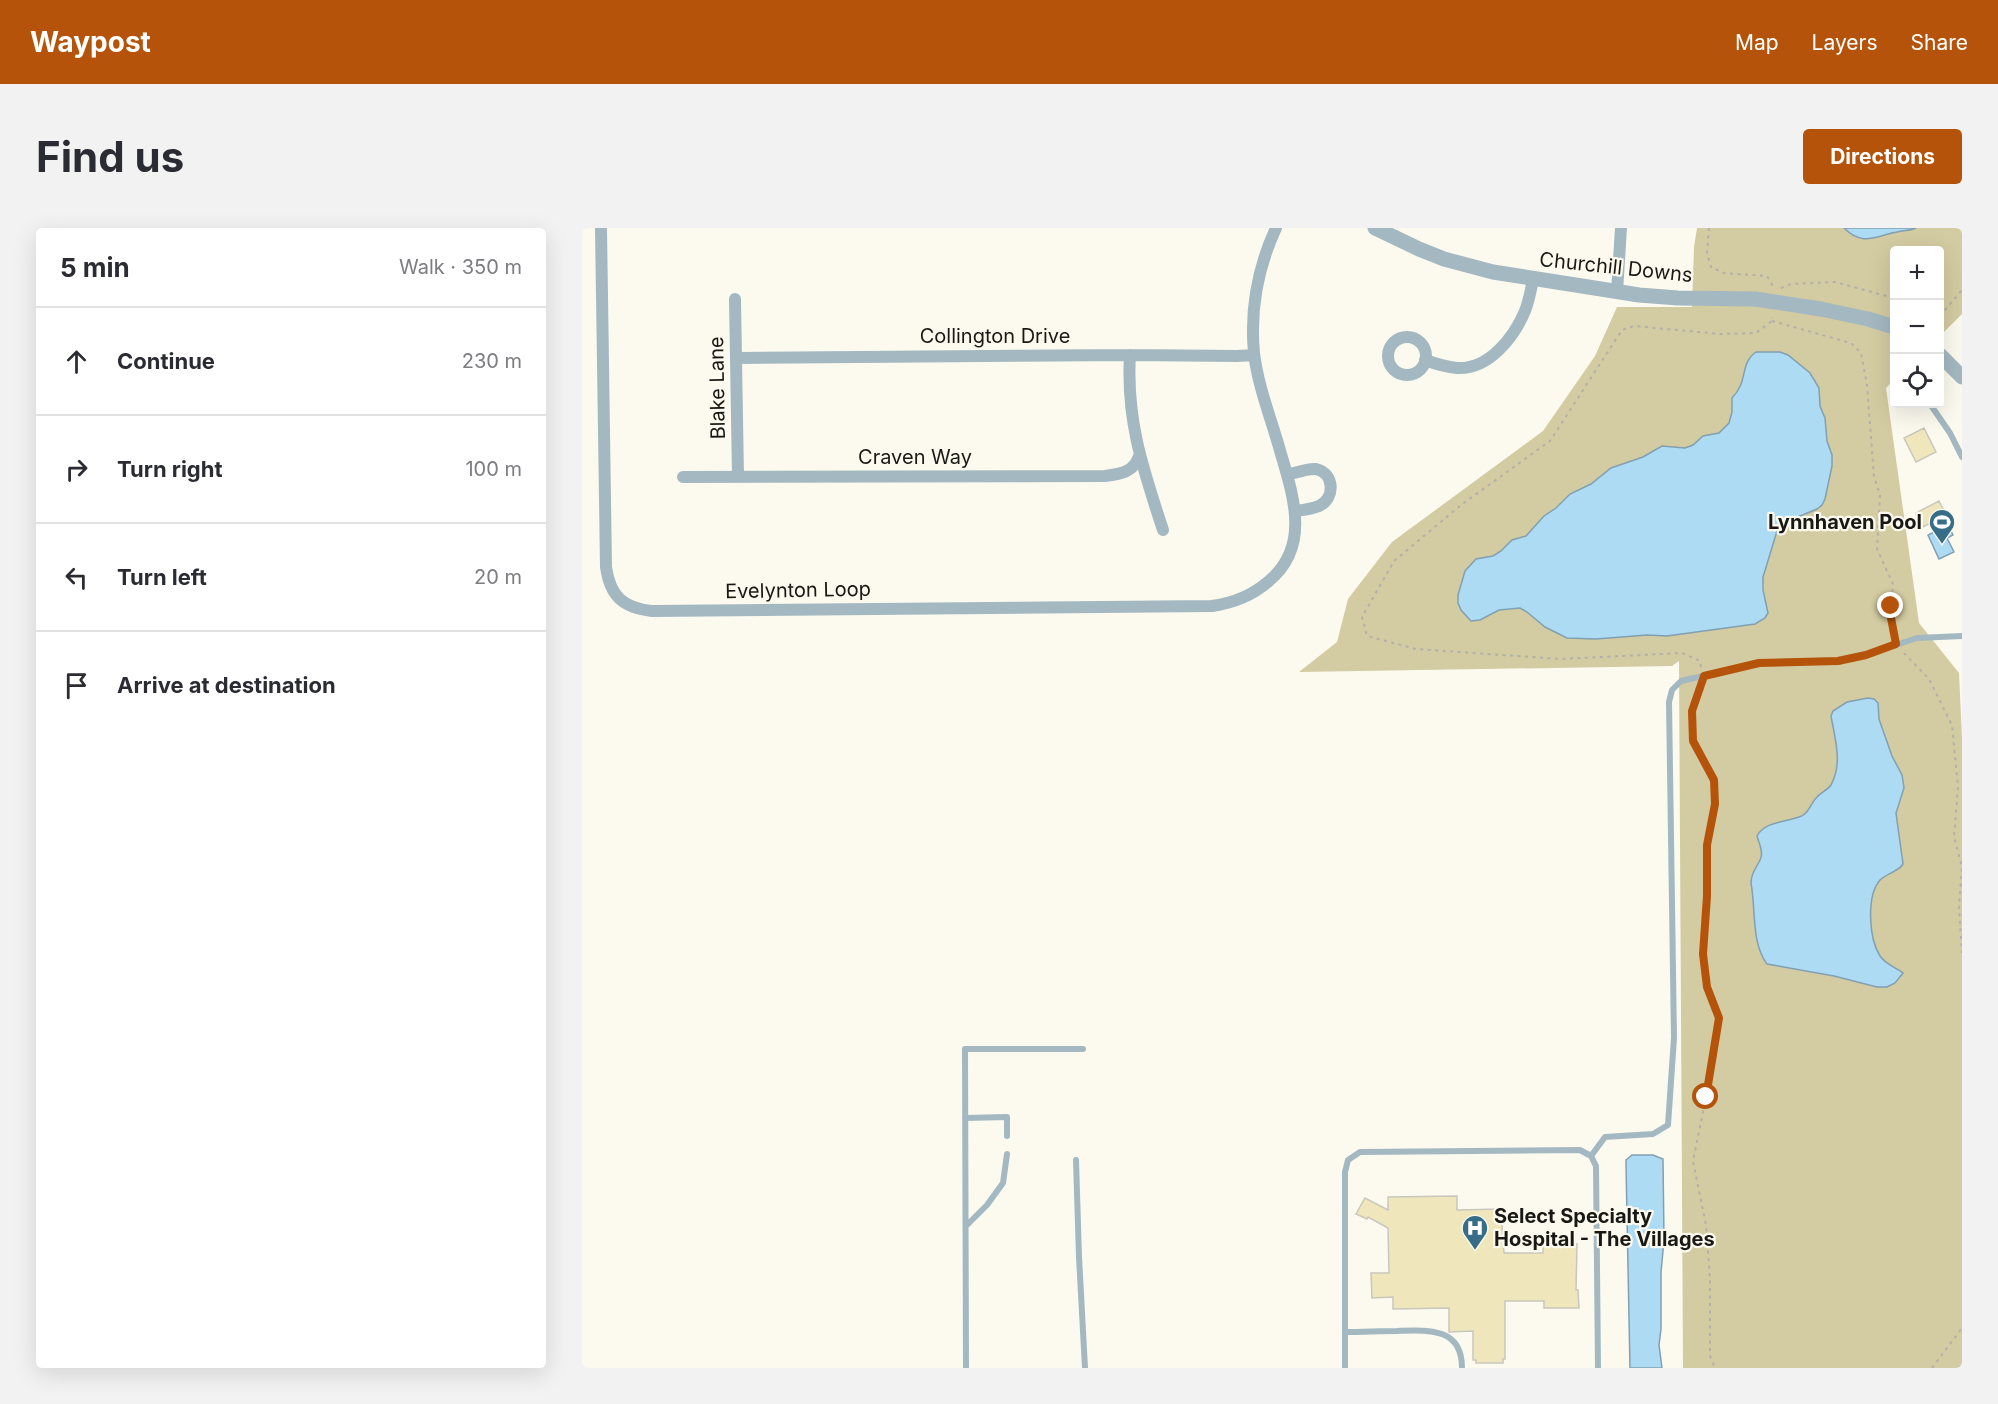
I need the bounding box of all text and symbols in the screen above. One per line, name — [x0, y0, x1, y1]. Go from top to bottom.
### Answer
text: Waypost — [30, 25, 151, 59]
text: Map — [1735, 30, 1779, 55]
text: Layers — [1812, 30, 1878, 55]
text: Share — [1911, 30, 1968, 55]
button: Directions — [1803, 129, 1962, 184]
text: Find us — [36, 131, 184, 182]
map controls — [1890, 246, 1944, 408]
button: + — [1890, 246, 1944, 300]
street label: Churchill Downs — [1538, 247, 1694, 287]
text: 5 min — [60, 252, 130, 283]
text: Walk · 350 m — [399, 255, 522, 279]
button: − — [1890, 300, 1944, 354]
street label: Collington Drive — [920, 324, 1070, 348]
street label: Blake Lane — [704, 336, 730, 440]
icon: ahead — [60, 345, 93, 378]
text: Continue — [117, 348, 215, 374]
text: 230 m — [462, 349, 522, 373]
button: locate — [1890, 354, 1944, 408]
street label: Craven Way — [858, 445, 972, 469]
icon: right — [60, 453, 93, 486]
text: Turn right — [117, 456, 223, 482]
text: 100 m — [465, 457, 522, 481]
sports icon: Lynnhaven Pool — [1927, 507, 1957, 545]
place label: Lynnhaven Pool — [1768, 510, 1922, 534]
icon: left — [60, 561, 93, 594]
text: Turn left — [117, 564, 207, 590]
text: 20 m — [474, 565, 522, 589]
street label: Evelynton Loop — [725, 577, 871, 603]
route end — [1877, 592, 1903, 618]
icon: arrive — [60, 669, 93, 702]
text: Arrive at destination — [117, 672, 336, 698]
route start — [1692, 1083, 1718, 1109]
place label: Select Specialty Hospital - The Villages — [1494, 1204, 1715, 1251]
hospital icon: Select Specialty Hospital - The Villages — [1460, 1213, 1490, 1251]

